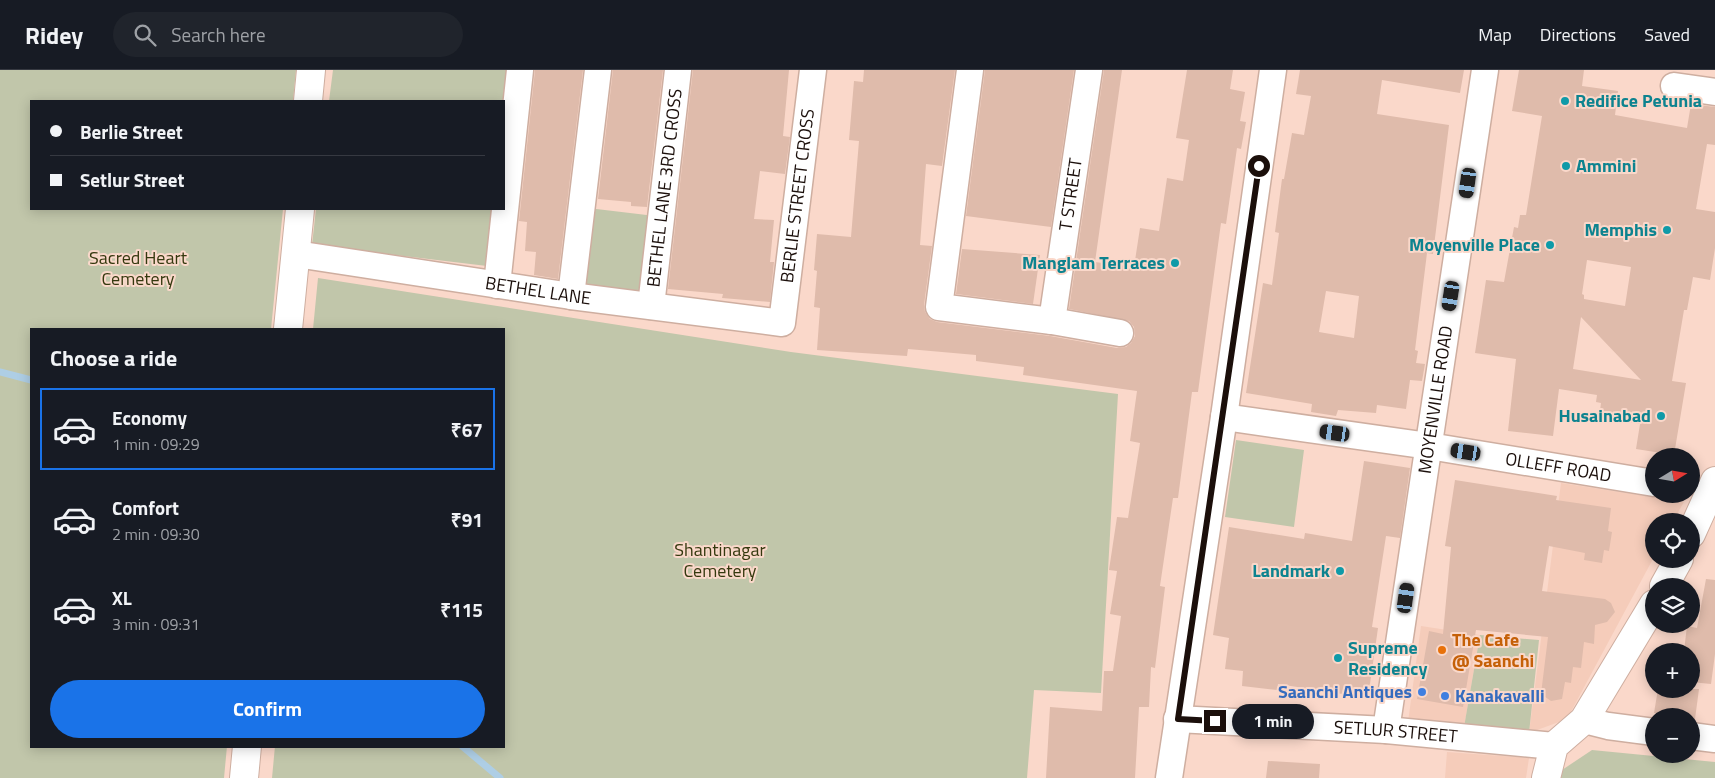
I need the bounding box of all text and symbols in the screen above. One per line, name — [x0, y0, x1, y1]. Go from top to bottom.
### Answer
search box — [113, 12, 463, 57]
text: Ridey — [25, 17, 83, 53]
text: Search here — [171, 20, 266, 49]
icon: search — [131, 21, 159, 49]
text: Map — [1478, 21, 1512, 48]
text: Directions — [1540, 21, 1616, 48]
text: Saved — [1644, 21, 1690, 48]
street label: BETHEL LANE 3RD CROSS — [639, 87, 689, 289]
place label: Redifice Petunia — [1575, 87, 1702, 114]
marker: Redifice Petunia — [1559, 95, 1571, 107]
street label: BERLIE STREET CROSS — [773, 107, 821, 284]
text: Berlie Street — [80, 117, 183, 146]
place label: Ammini — [1576, 152, 1636, 179]
route start — [1248, 155, 1270, 177]
street label: T STREET — [1051, 156, 1089, 232]
marker: Ammini — [1560, 160, 1572, 172]
text: Setlur Street — [80, 165, 184, 194]
car — [1458, 167, 1477, 199]
place label: Memphis — [1584, 216, 1657, 243]
marker: Memphis — [1661, 224, 1673, 236]
place label: Moyenville Place — [1409, 231, 1540, 258]
marker: Moyenville Place — [1544, 239, 1556, 251]
park label: Sacred Heart Cemetery — [89, 244, 188, 292]
place label: Manglam Terraces — [1022, 249, 1165, 276]
marker: Manglam Terraces — [1169, 257, 1181, 269]
street label: BETHEL LANE — [483, 269, 593, 311]
car — [1441, 280, 1460, 312]
street label: MOYENVILLE ROAD — [1411, 324, 1459, 476]
text: Choose a ride — [50, 341, 177, 375]
place label: Husainabad — [1558, 402, 1651, 429]
text: Economy — [112, 403, 187, 432]
icon: car — [52, 407, 97, 452]
marker: Husainabad — [1655, 410, 1667, 422]
text: ₹67 — [451, 415, 483, 444]
car — [1319, 423, 1350, 443]
text: 1 min · 09:29 — [112, 432, 200, 456]
car — [1450, 442, 1481, 462]
street label: OLLEFF ROAD — [1503, 445, 1613, 489]
north arrow — [1645, 448, 1700, 502]
map controls — [1645, 448, 1700, 763]
text: Comfort — [112, 493, 179, 522]
icon: car — [52, 497, 97, 542]
text: ₹91 — [451, 505, 483, 534]
button: locate — [1645, 513, 1700, 568]
text: 2 min · 09:30 — [112, 522, 200, 546]
park label: Shantinagar Cemetery — [674, 536, 766, 584]
place label: Landmark — [1252, 557, 1331, 584]
marker: Landmark — [1334, 565, 1346, 577]
button: layers — [1645, 578, 1700, 633]
car — [1396, 582, 1415, 614]
text: XL — [112, 583, 132, 612]
icon: car — [52, 587, 97, 632]
text: ₹115 — [440, 595, 483, 624]
text: 3 min · 09:31 — [112, 612, 200, 636]
place label: The Cafe @ Saanchi — [1452, 626, 1534, 674]
place label: Supreme Residency — [1348, 634, 1427, 682]
button: + — [1645, 643, 1700, 698]
marker: The Cafe @ Saanchi — [1436, 644, 1448, 656]
marker: Supreme Residency — [1332, 652, 1344, 664]
place label: Saanchi Antiques — [1278, 678, 1412, 705]
button: Confirm — [50, 680, 485, 738]
place label: Kanakavalli — [1455, 682, 1545, 709]
marker: Saanchi Antiques — [1416, 686, 1428, 698]
marker: Kanakavalli — [1439, 690, 1451, 702]
callout: 1 min — [1232, 704, 1315, 738]
button: − — [1645, 708, 1700, 763]
text: 1 min — [1254, 709, 1292, 733]
route end — [1204, 710, 1226, 732]
street label: SETLUR STREET — [1333, 713, 1459, 750]

